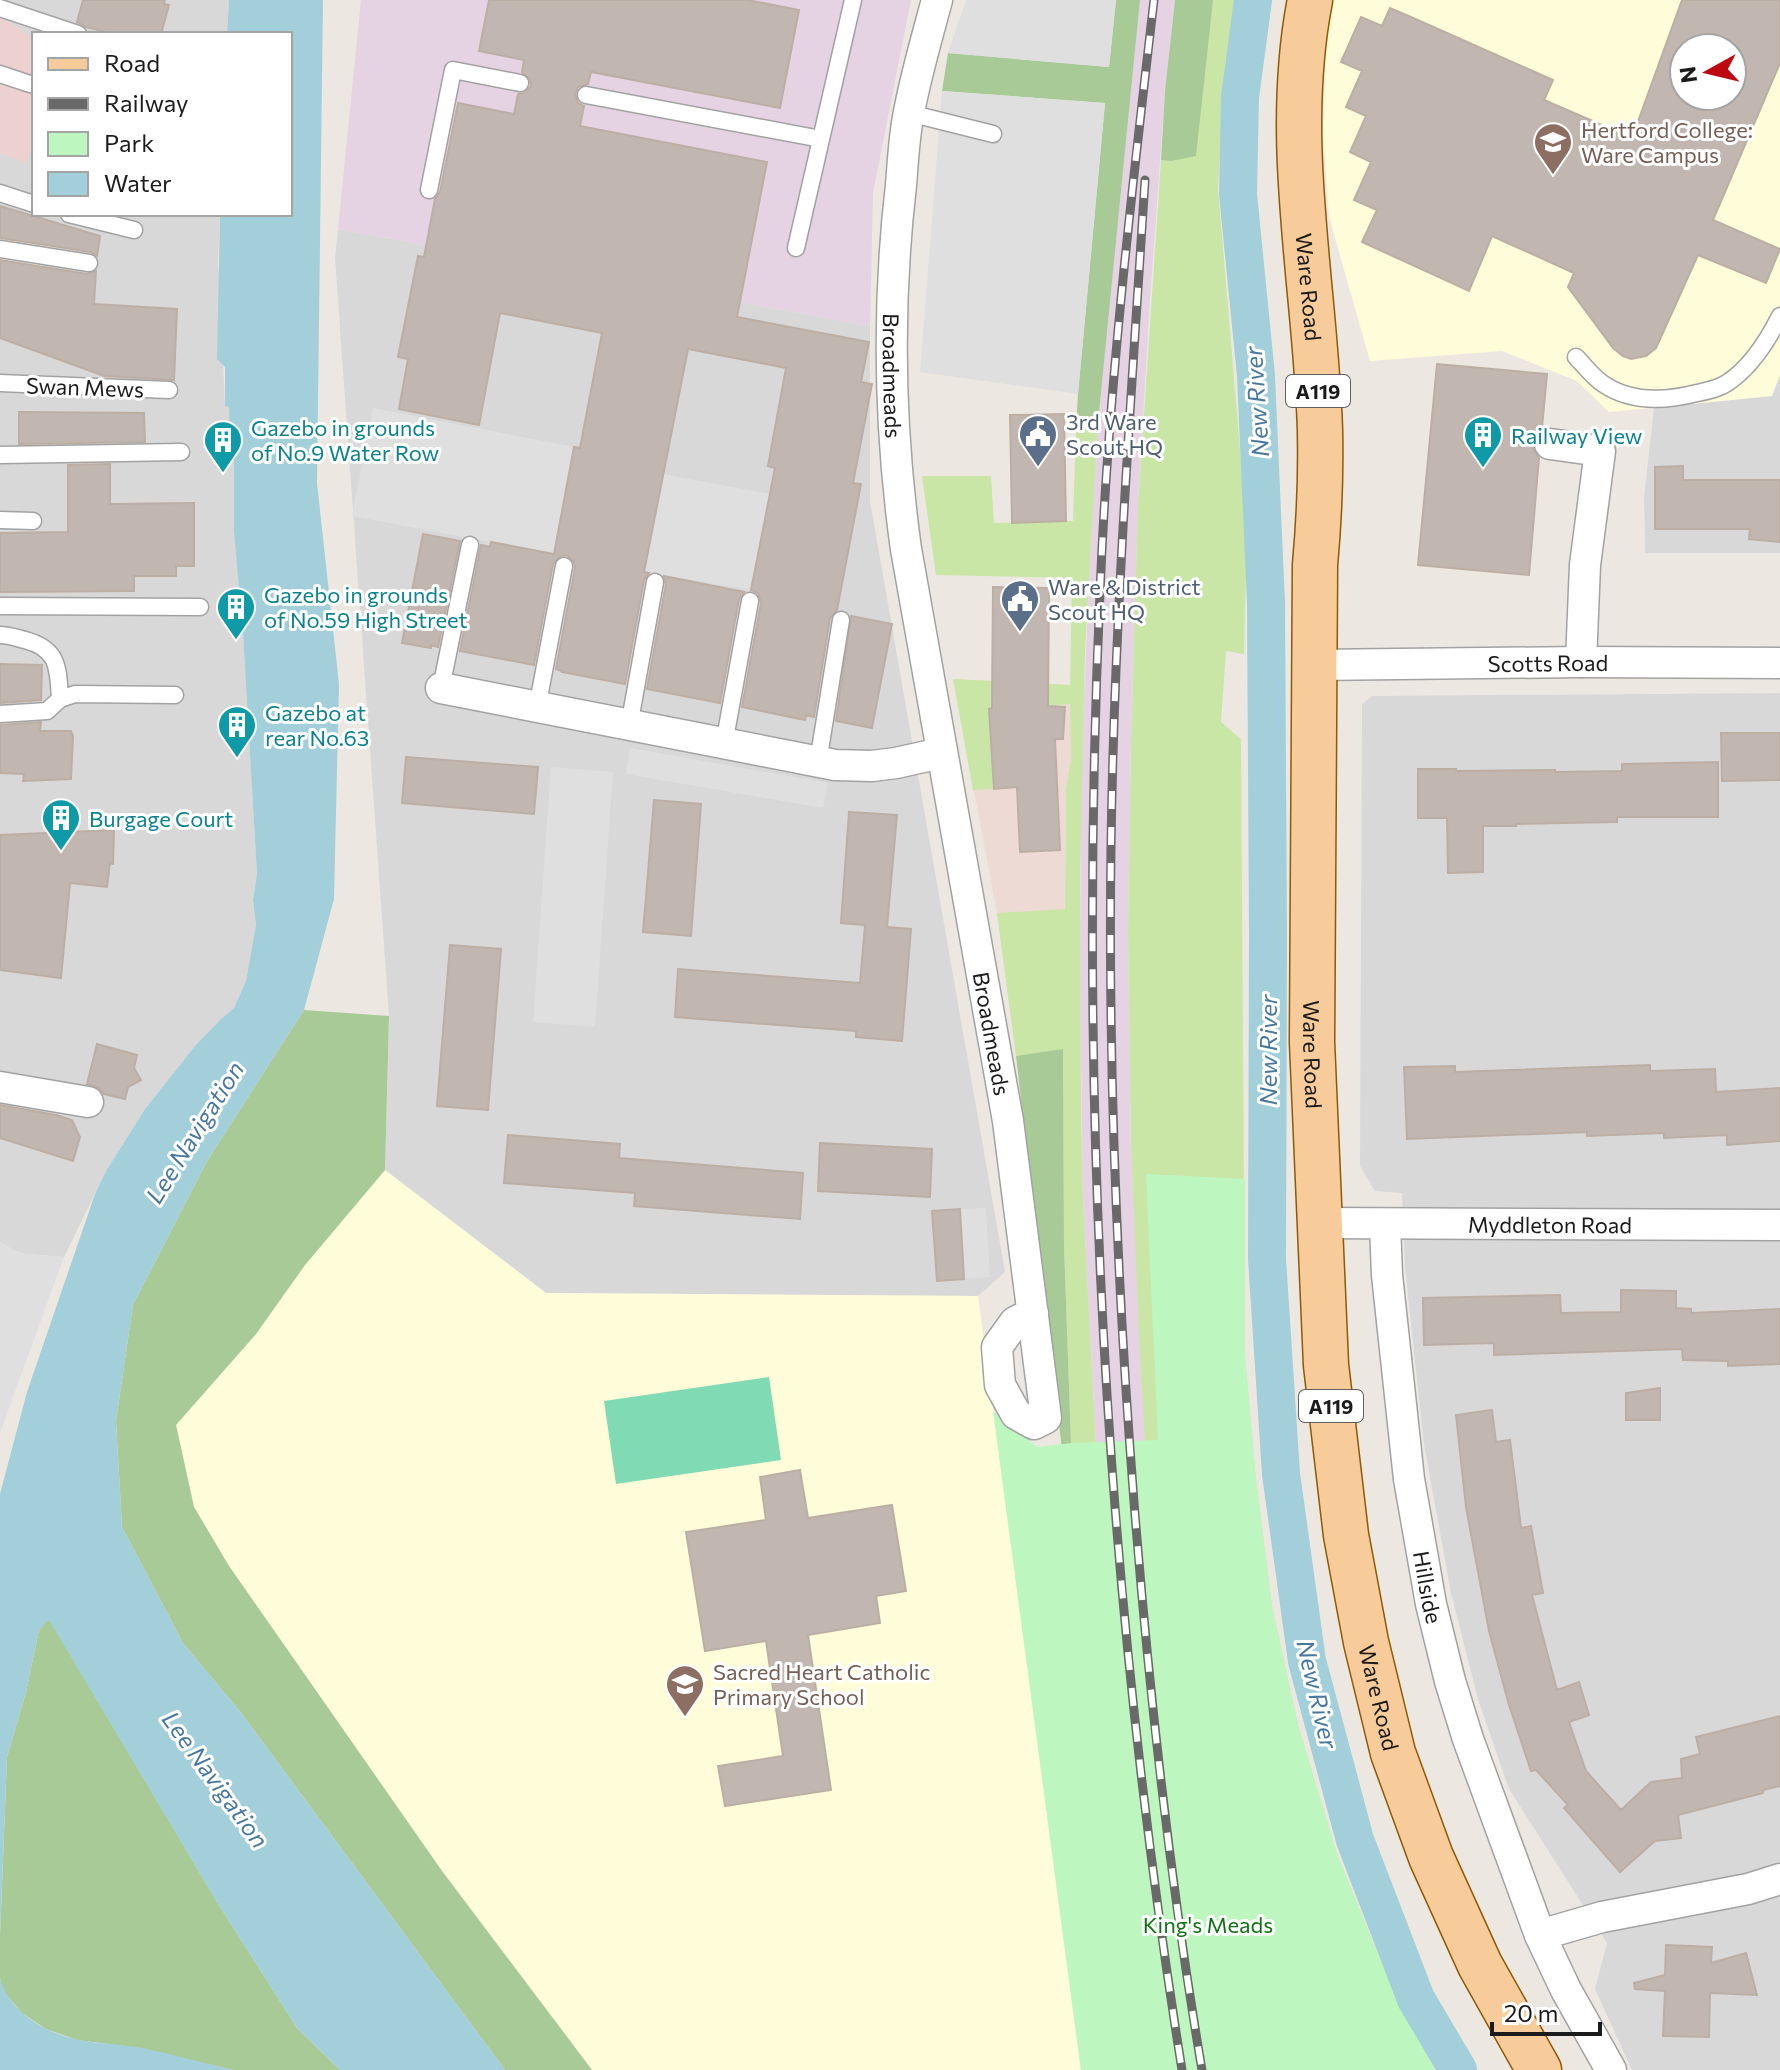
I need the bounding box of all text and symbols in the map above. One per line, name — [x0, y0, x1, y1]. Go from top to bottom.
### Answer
legend — [32, 32, 292, 216]
north arrow — [1668, 32, 1748, 112]
text: Road — [104, 48, 160, 77]
text: N — [1673, 65, 1702, 85]
text: Railway — [104, 88, 189, 117]
place label: Hertford College: Ware Campus — [1581, 116, 1753, 168]
school or university icon: Hertford College: Ware Campus — [1532, 121, 1574, 176]
text: Park — [104, 128, 154, 157]
text: Water — [104, 168, 172, 197]
street label: Ware Road — [1291, 232, 1328, 342]
street label: Broadmeads — [878, 313, 908, 439]
water label: New River — [1238, 344, 1274, 458]
street label: Swan Mews — [26, 371, 144, 403]
road number: A119 — [1286, 375, 1350, 407]
place label: 3rd Ware Scout HQ — [1066, 408, 1163, 460]
public building icon: 3rd Ware Scout HQ — [1017, 413, 1059, 468]
place label: Gazebo in grounds of No.9 Water Row — [251, 414, 439, 466]
building icon: Railway View — [1462, 414, 1504, 469]
building icon: Gazebo in grounds of No.9 Water Row — [202, 419, 244, 474]
place label: Railway View — [1511, 422, 1643, 449]
place label: Ware & District Scout HQ — [1048, 573, 1201, 625]
public building icon: Ware & District Scout HQ — [999, 578, 1041, 633]
place label: Gazebo in grounds of No.59 High Street — [264, 581, 468, 633]
building icon: Gazebo in grounds of No.59 High Street — [215, 586, 257, 641]
street label: Scotts Road — [1488, 648, 1608, 677]
place label: Gazebo at rear No.63 — [265, 699, 369, 751]
building icon: Gazebo at rear No.63 — [216, 704, 258, 759]
building icon: Burgage Court — [40, 797, 82, 852]
place label: Burgage Court — [89, 805, 233, 832]
street label: Broadmeads — [968, 969, 1017, 1097]
water label: New River — [1253, 993, 1282, 1105]
street label: Ware Road — [1298, 1000, 1328, 1109]
water label: Lee Navigation — [139, 1056, 249, 1208]
street label: Myddleton Road — [1468, 1210, 1632, 1238]
road number: A119 — [1299, 1390, 1363, 1422]
street label: Hillside — [1408, 1549, 1449, 1626]
water label: New River — [1291, 1637, 1345, 1753]
street label: Ware Road — [1354, 1642, 1405, 1753]
place label: Sacred Heart Catholic Primary School — [713, 1658, 930, 1710]
school or university icon: Sacred Heart Catholic Primary School — [664, 1663, 706, 1718]
water label: Lee Navigation — [157, 1705, 275, 1853]
park label: King's Meads — [1143, 1911, 1273, 1938]
scale bar — [1492, 1986, 1600, 2036]
text: 20 m — [1504, 1998, 1558, 2027]

